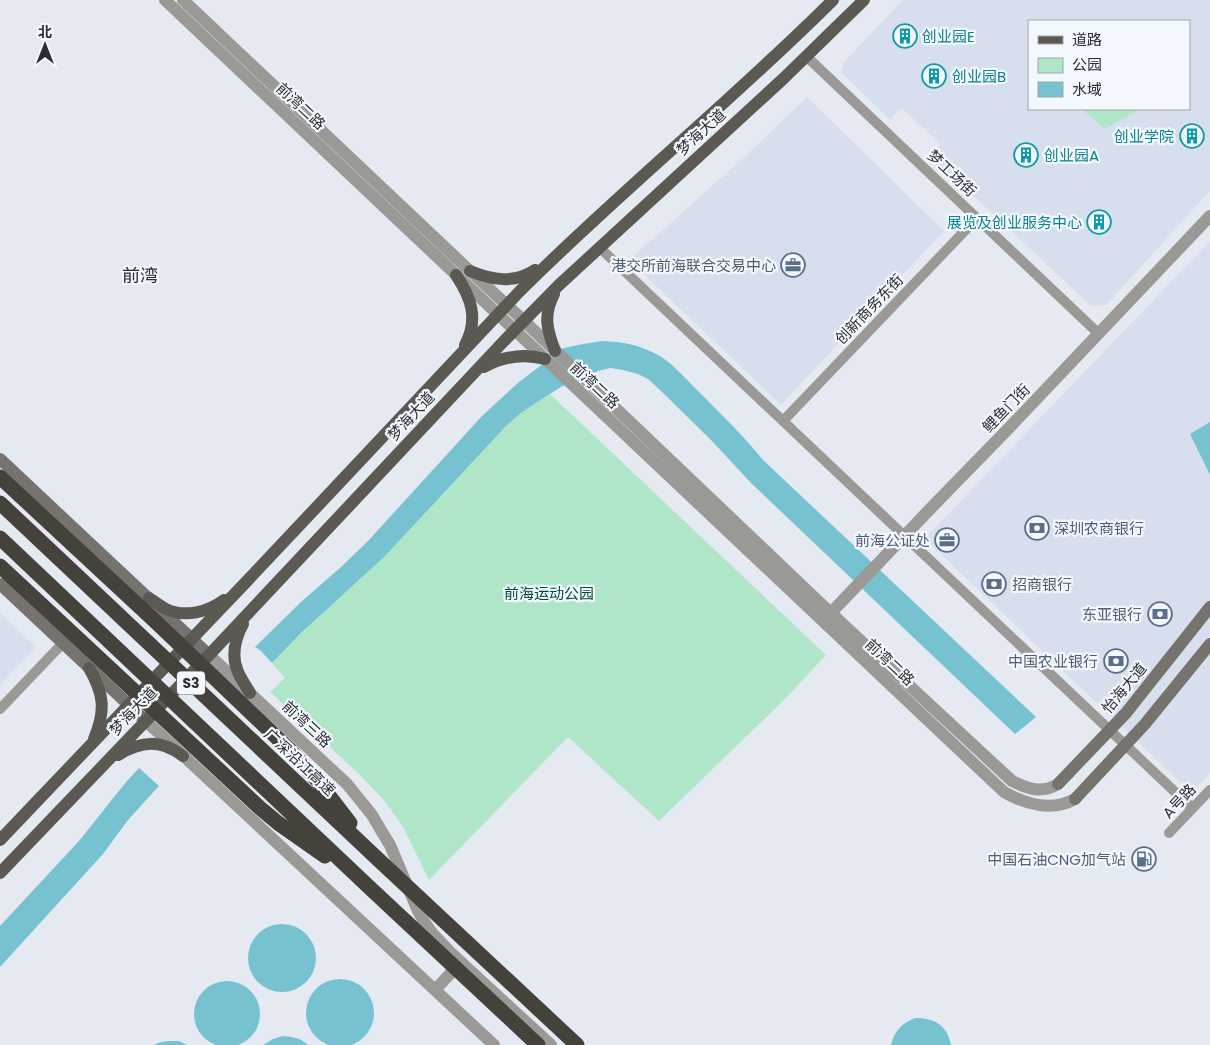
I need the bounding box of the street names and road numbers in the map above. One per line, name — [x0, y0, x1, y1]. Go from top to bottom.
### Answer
street label: 前湾二路 — [272, 78, 330, 134]
street label: 梦海大道 — [672, 104, 730, 160]
street label: 梦工场街 — [923, 145, 981, 201]
street label: 创新商务东街 — [830, 269, 908, 349]
street label: 前湾二路 — [566, 357, 624, 413]
street label: 鲤鱼门街 — [978, 379, 1034, 437]
street label: 梦海大道 — [383, 387, 439, 445]
street label: 前湾二路 — [861, 634, 919, 690]
street label: 怡海大道 — [1097, 658, 1151, 718]
road number: S3 — [177, 671, 205, 694]
street label: 梦海大道 — [105, 682, 161, 740]
street label: 前湾三路 — [278, 696, 336, 752]
street label: 广深沿江高速 — [260, 724, 340, 800]
street label: A号路 — [1158, 779, 1200, 823]

